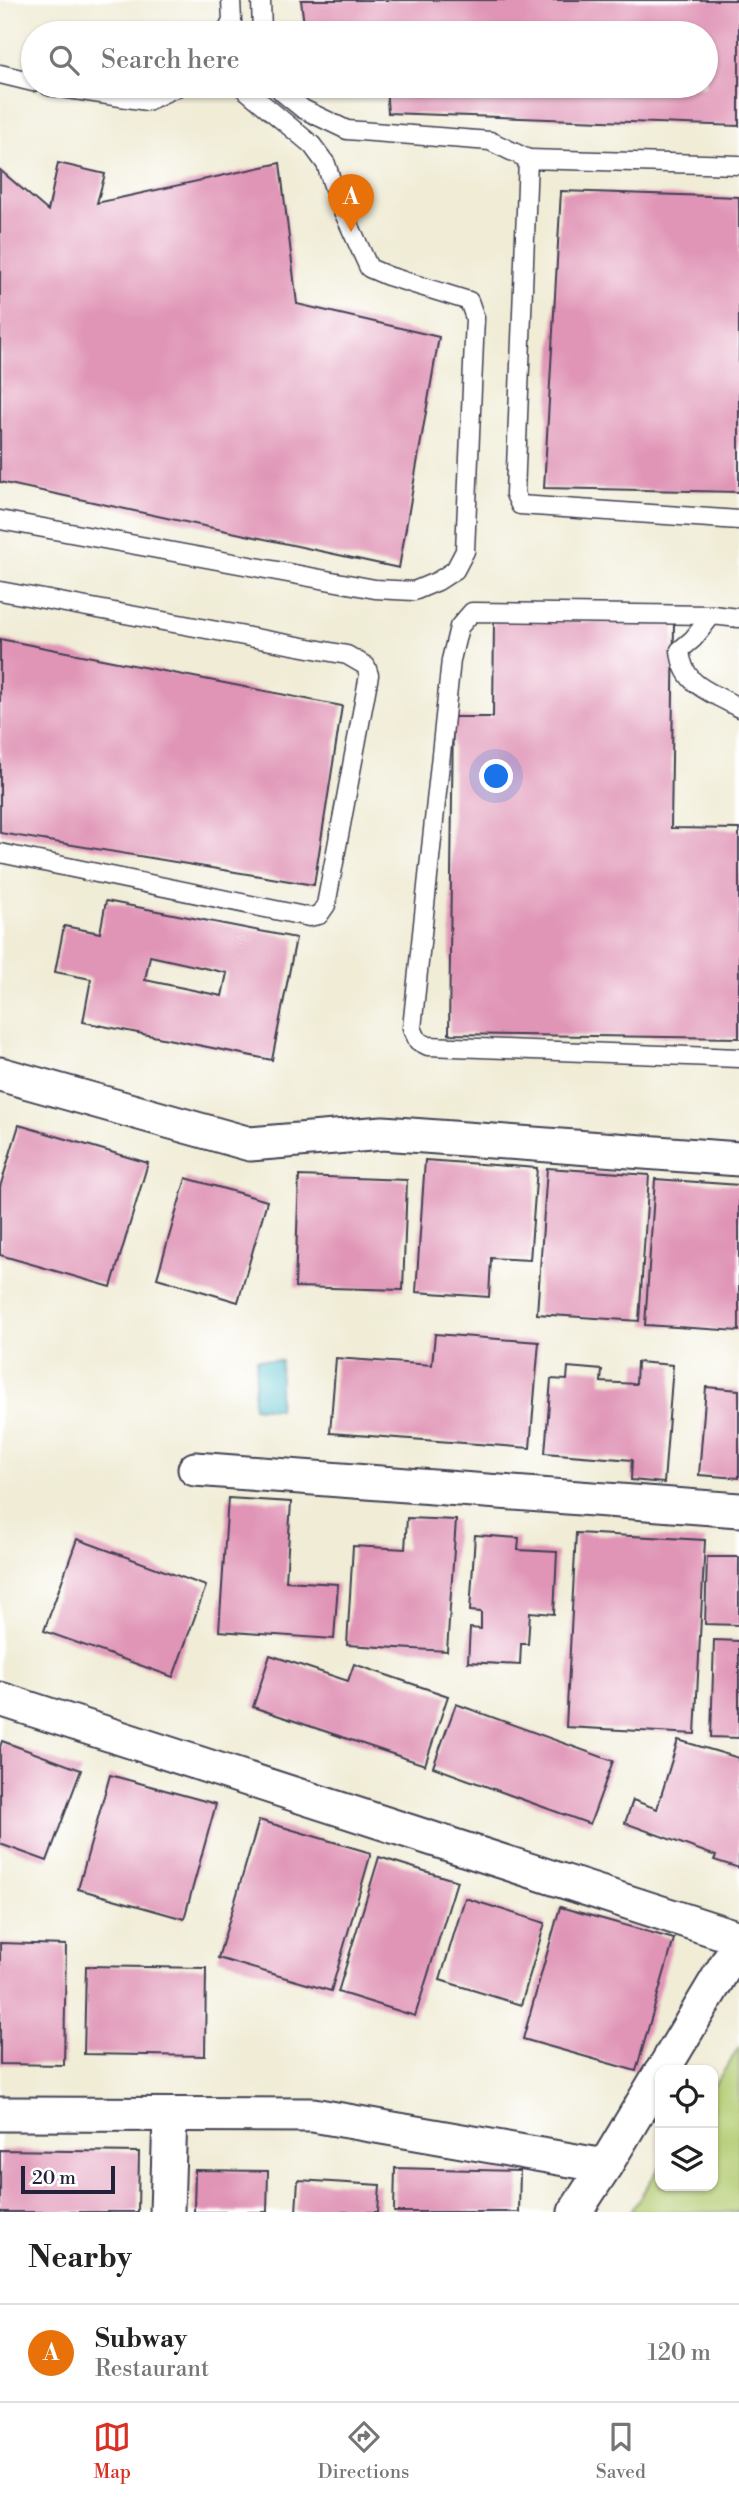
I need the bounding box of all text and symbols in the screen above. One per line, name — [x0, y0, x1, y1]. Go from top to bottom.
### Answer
search box — [21, 21, 718, 98]
icon: search — [45, 41, 83, 79]
text: Search here — [101, 44, 240, 76]
pin: A — [328, 174, 374, 232]
your location — [479, 759, 513, 793]
map controls — [655, 2065, 718, 2191]
button: locate — [655, 2065, 718, 2128]
button: layers — [655, 2128, 718, 2191]
scale bar — [21, 2163, 116, 2195]
text: 20 m — [32, 2166, 76, 2190]
text: Nearby — [28, 2239, 132, 2277]
text: Subway — [95, 2323, 187, 2355]
text: A — [43, 2339, 59, 2367]
text: 120 m — [647, 2339, 711, 2367]
text: Restaurant — [95, 2355, 209, 2383]
tab: Map — [93, 2418, 131, 2484]
tab: Directions — [318, 2418, 409, 2484]
tab: Saved — [596, 2418, 646, 2484]

